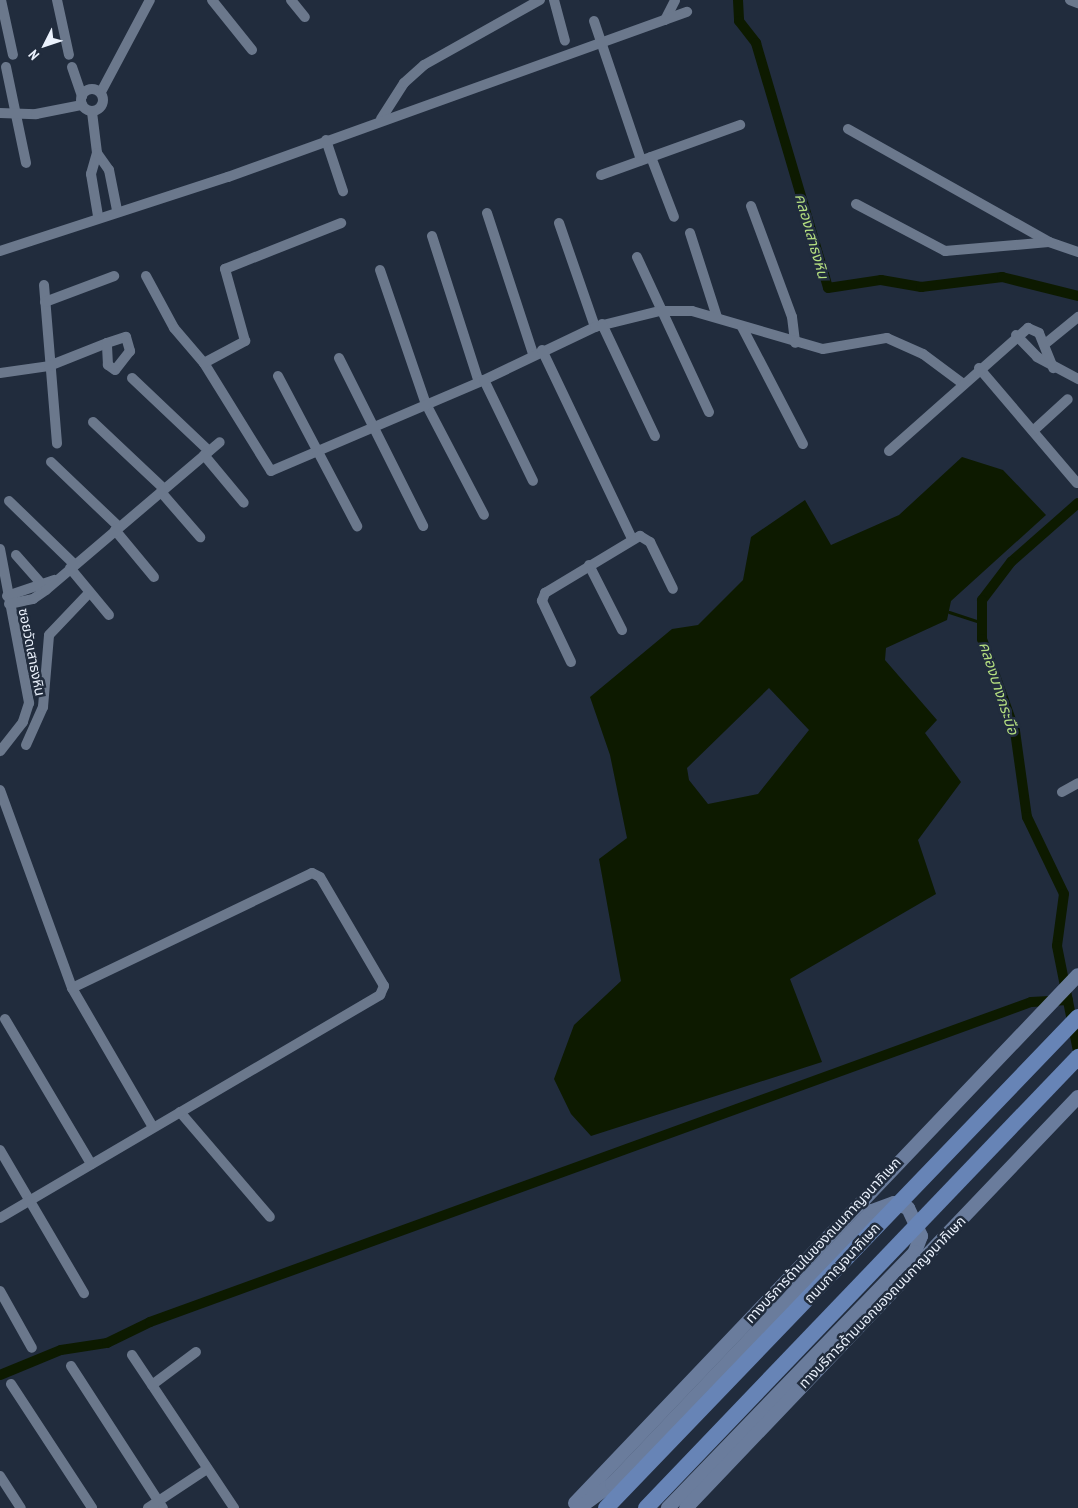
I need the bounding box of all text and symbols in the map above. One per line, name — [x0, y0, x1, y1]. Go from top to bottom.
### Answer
north arrow — [20, 20, 70, 70]
text: N — [24, 46, 43, 64]
water label: คลองเสาธงหิน — [791, 191, 833, 281]
street label: ซอยวัดเสาธงหิน — [15, 607, 49, 697]
water label: คลองบางกระบือ — [975, 639, 1023, 737]
street label: ทางบริการด้านในของถนนกาญจนาภิเษก — [742, 1154, 904, 1326]
street label: ทางบริการด้านนอกของถนนกาญจนาภิเษก — [795, 1212, 969, 1392]
street label: ถนนกาญจนาภิเษก — [800, 1219, 884, 1307]

